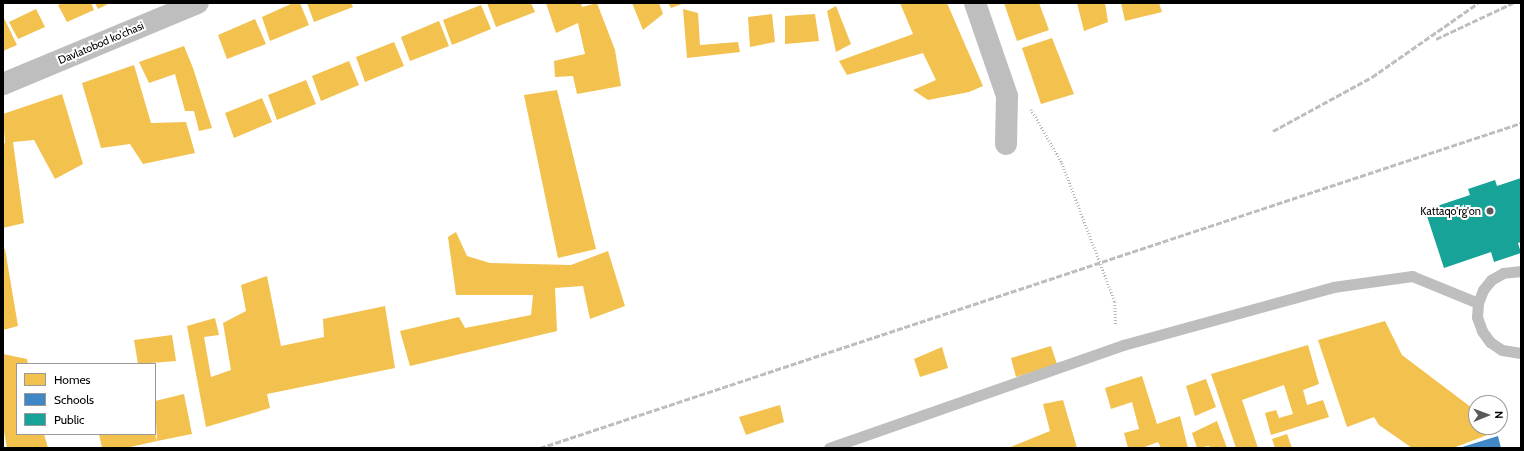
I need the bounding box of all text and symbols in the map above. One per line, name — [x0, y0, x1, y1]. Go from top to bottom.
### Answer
street label: Davlatobod ko'chasi — [56, 19, 146, 67]
place label: Kattaqo'rg'on — [1420, 204, 1481, 218]
marker: Kattaqo'rg'on — [1484, 205, 1496, 217]
legend — [16, 363, 156, 435]
text: Homes — [54, 372, 91, 387]
text: Schools — [54, 392, 94, 407]
north arrow — [1468, 395, 1508, 435]
text: N — [1492, 411, 1506, 419]
text: Public — [54, 412, 85, 427]

